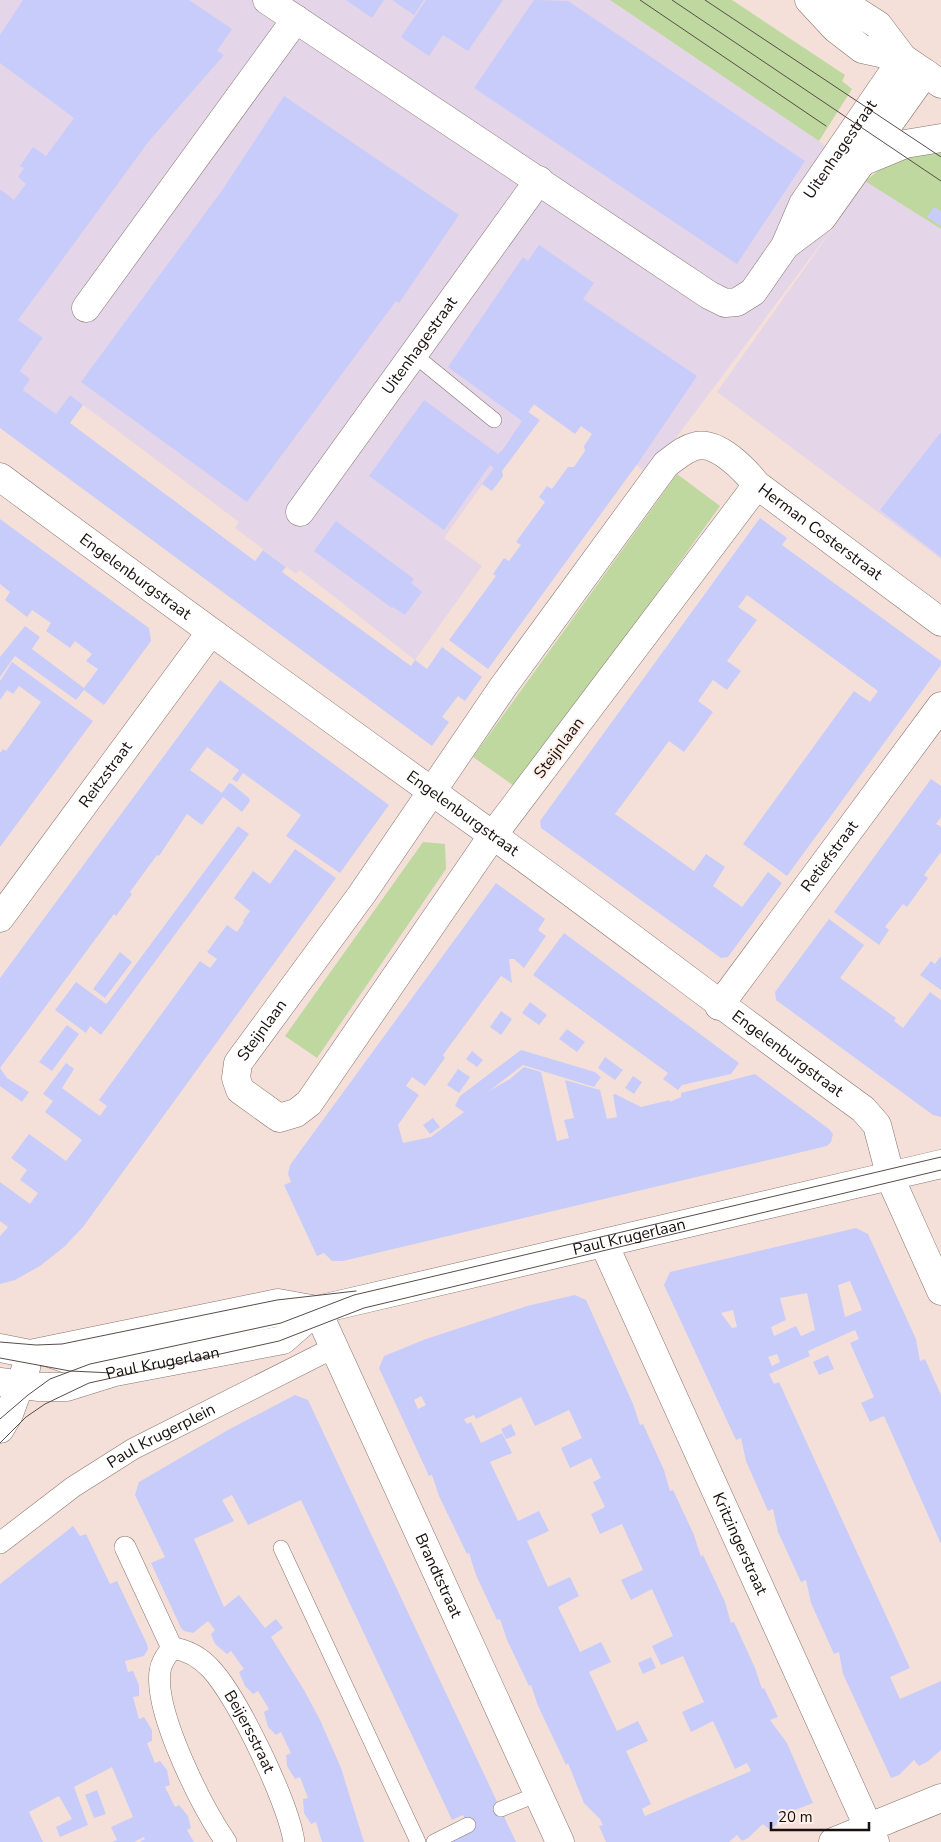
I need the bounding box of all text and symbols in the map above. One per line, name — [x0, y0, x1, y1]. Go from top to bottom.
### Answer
street label: Uitenhagestraat — [799, 95, 882, 203]
street label: Uitenhagestraat — [377, 292, 463, 399]
street label: Herman Costerstraat — [753, 478, 887, 586]
street label: Engelenburgstraat — [75, 528, 196, 625]
street label: Steijnlaan — [529, 713, 589, 783]
street label: Reitzstraat — [74, 737, 138, 812]
street label: Engelenburgstraat — [402, 766, 523, 862]
street label: Retiefstraat — [796, 816, 864, 897]
street label: Steijnlaan — [232, 995, 292, 1066]
street label: Engelenburgstraat — [727, 1005, 848, 1102]
street label: Paul Krugerlaan — [571, 1213, 688, 1261]
street label: Paul Krugerlaan — [103, 1341, 221, 1385]
street label: Paul Krugerplein — [103, 1398, 219, 1474]
street label: Kritzingerstraat — [707, 1489, 773, 1599]
street label: Brandtstraat — [410, 1530, 467, 1622]
street label: Beijersstraat — [219, 1686, 280, 1777]
scale bar — [771, 1800, 868, 1832]
text: 20 m — [778, 1807, 813, 1827]

